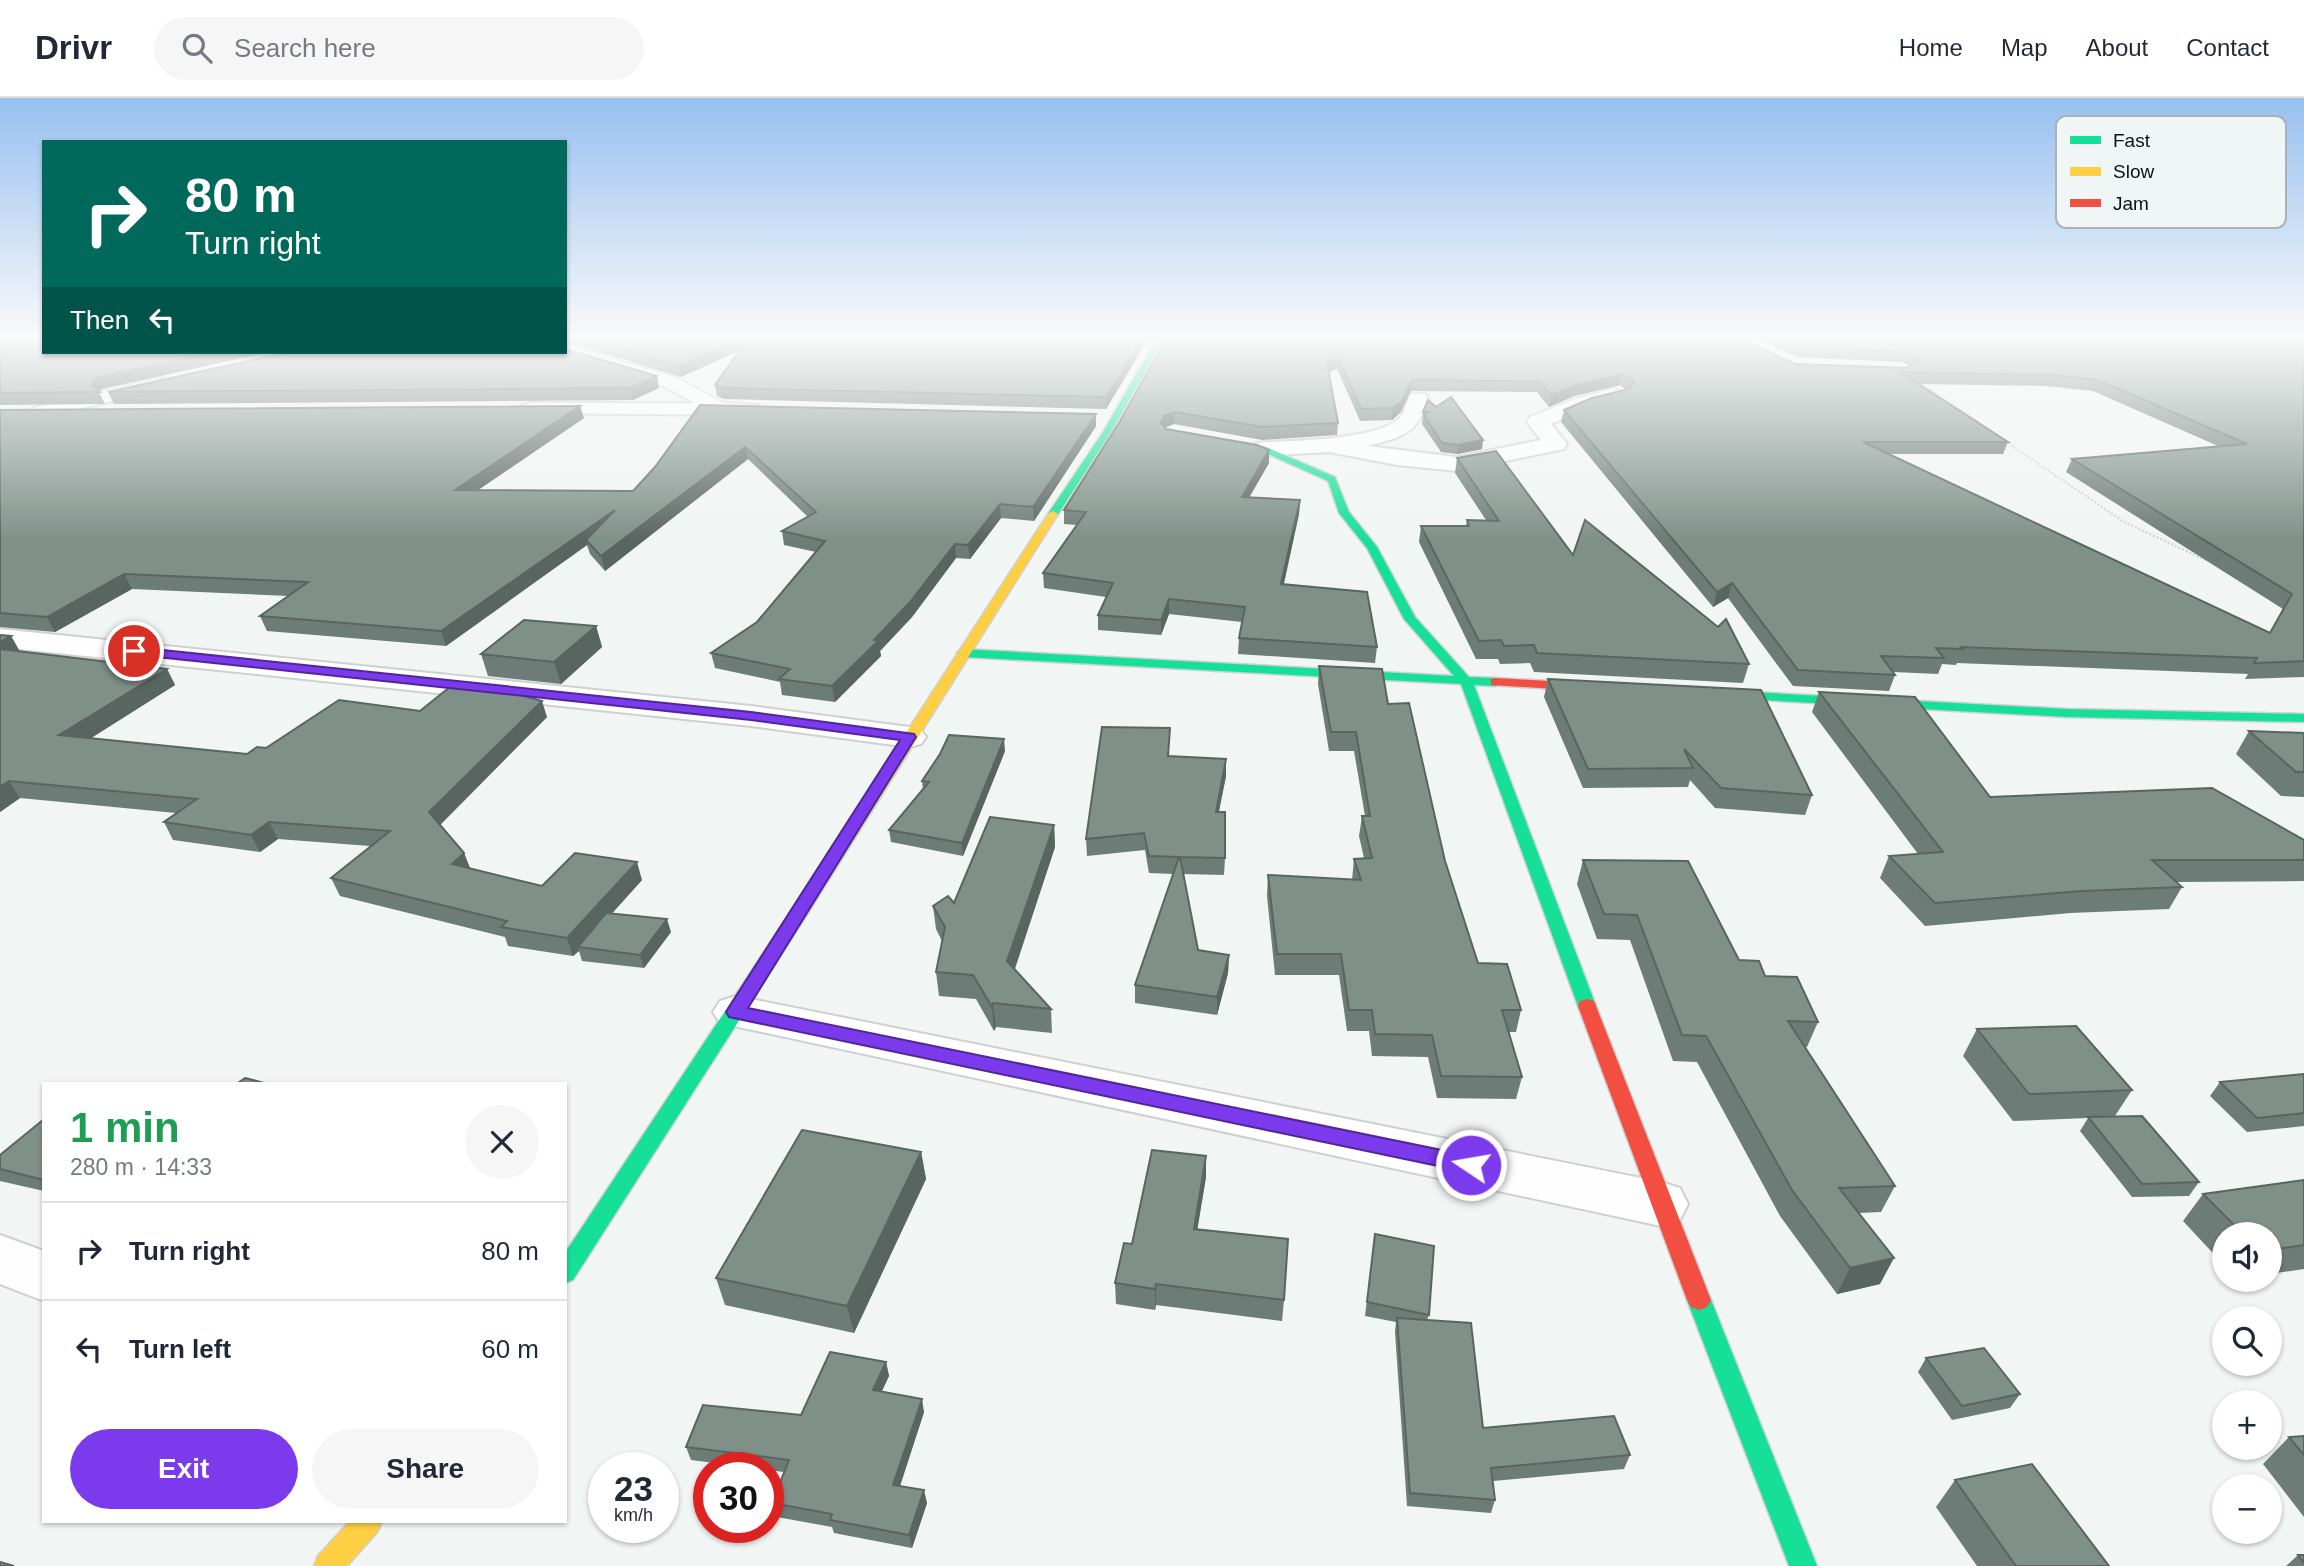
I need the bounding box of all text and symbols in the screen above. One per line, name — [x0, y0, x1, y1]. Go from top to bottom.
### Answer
search box — [154, 17, 644, 80]
text: Drivr — [35, 29, 112, 66]
icon: search — [178, 29, 216, 67]
text: Search here — [234, 33, 376, 63]
text: Home — [1899, 34, 1963, 61]
text: Map — [2001, 34, 2048, 61]
text: About — [2086, 34, 2148, 61]
text: Contact — [2186, 34, 2269, 61]
legend — [2056, 116, 2286, 228]
text: Fast — [2113, 130, 2151, 151]
text: Slow — [2113, 161, 2154, 182]
icon: right — [70, 168, 161, 259]
text: 80 m — [185, 168, 297, 222]
text: Jam — [2113, 193, 2149, 214]
text: Turn right — [185, 225, 321, 261]
icon: left — [143, 301, 181, 339]
text: Then — [70, 305, 129, 335]
pin — [104, 621, 164, 681]
icon: arrive — [115, 632, 153, 670]
text: 1 min — [70, 1104, 180, 1151]
button: close — [465, 1105, 539, 1179]
position arrow — [1434, 1128, 1508, 1202]
text: 280 m · 14:33 — [70, 1154, 212, 1180]
map controls — [2212, 1222, 2282, 1544]
button: sound — [2212, 1222, 2282, 1292]
icon: right — [70, 1232, 108, 1270]
text: Turn right — [129, 1236, 250, 1266]
text: 80 m — [481, 1236, 539, 1266]
button: search — [2212, 1306, 2282, 1376]
icon: left — [70, 1330, 108, 1368]
text: Turn left — [129, 1334, 231, 1364]
text: 60 m — [481, 1334, 539, 1364]
button: + — [2212, 1390, 2282, 1460]
button: Exit — [70, 1429, 298, 1509]
button: Share — [312, 1429, 539, 1509]
speed limit sign: 30 — [693, 1452, 784, 1543]
text: 23 — [614, 1469, 653, 1508]
button: − — [2212, 1474, 2282, 1544]
text: km/h — [614, 1505, 653, 1525]

